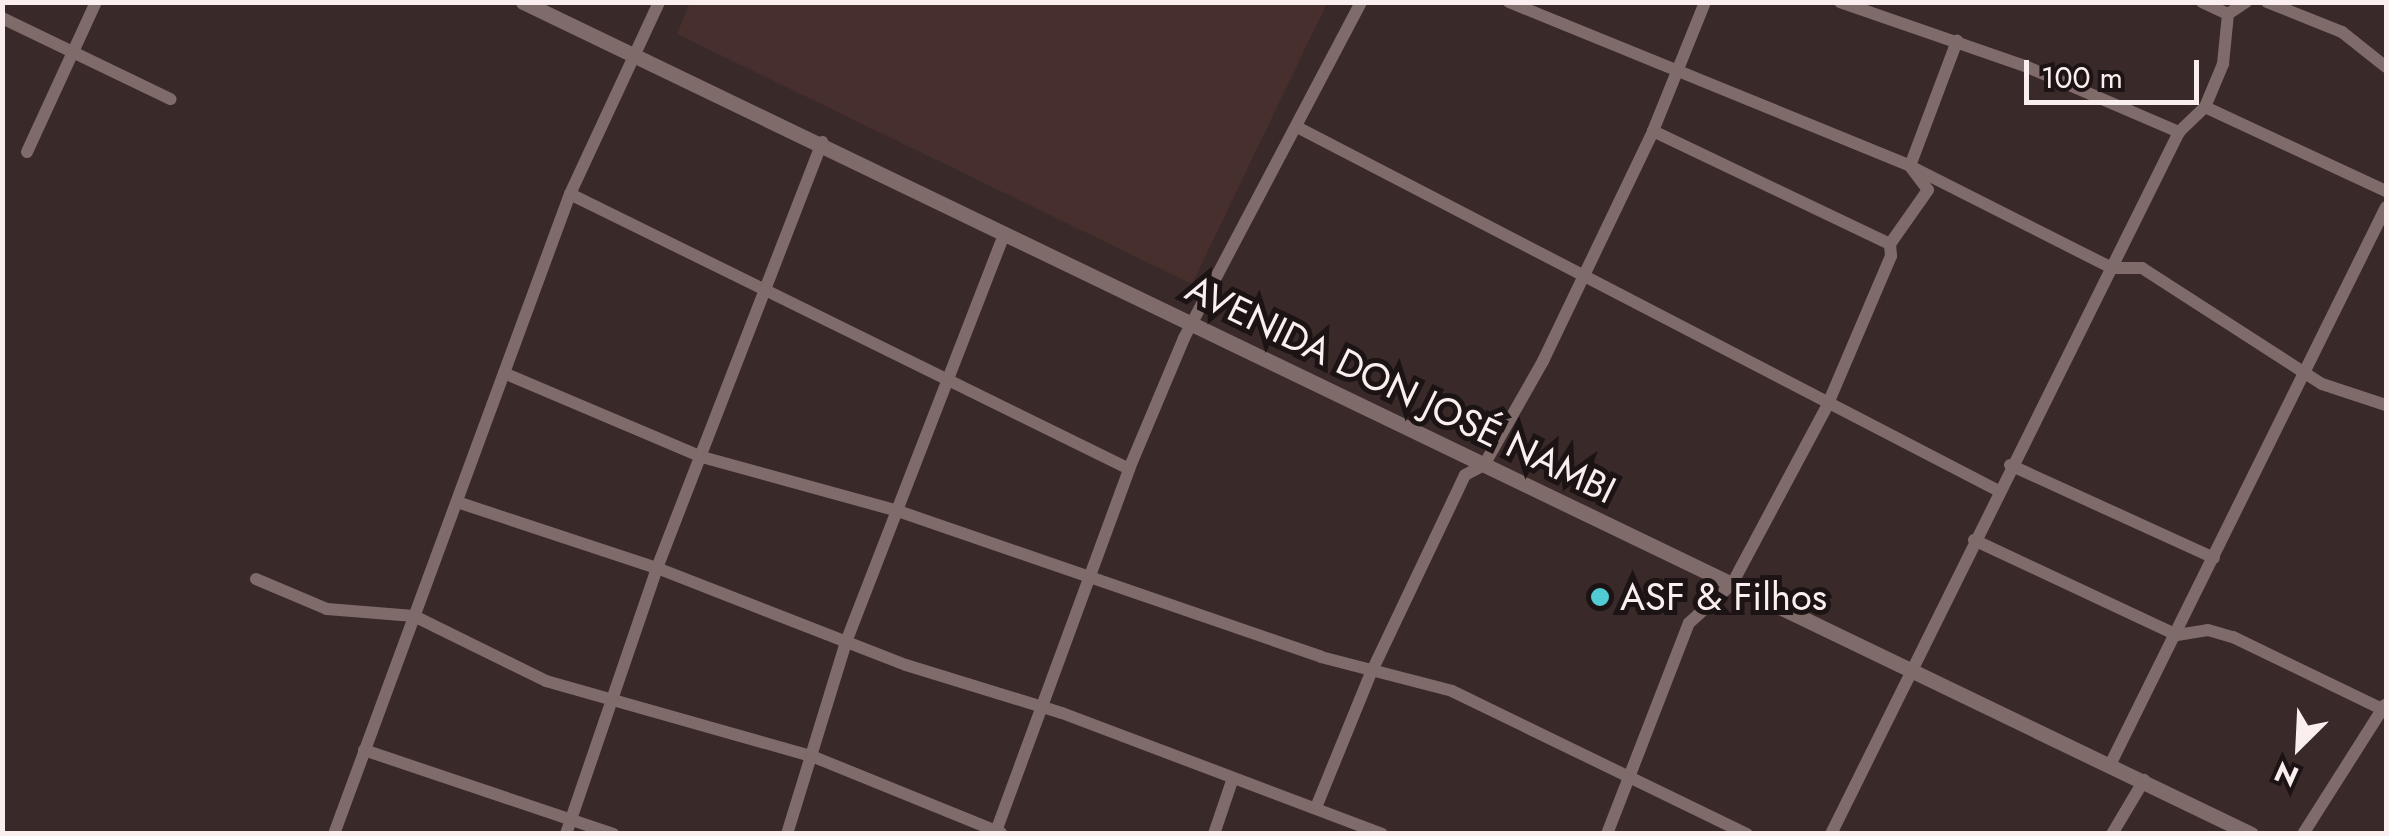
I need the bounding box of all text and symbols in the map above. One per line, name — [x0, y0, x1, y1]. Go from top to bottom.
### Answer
scale bar — [2029, 40, 2204, 102]
text: 100 m — [2041, 56, 2123, 99]
street label: AVENIDA DON JOSÉ NAMBI — [1179, 265, 1623, 513]
place label: ASF & Filhos — [1620, 574, 1827, 620]
marker: ASF & Filhos — [1589, 586, 1611, 608]
north arrow — [2249, 696, 2349, 796]
text: N — [2268, 751, 2305, 797]

